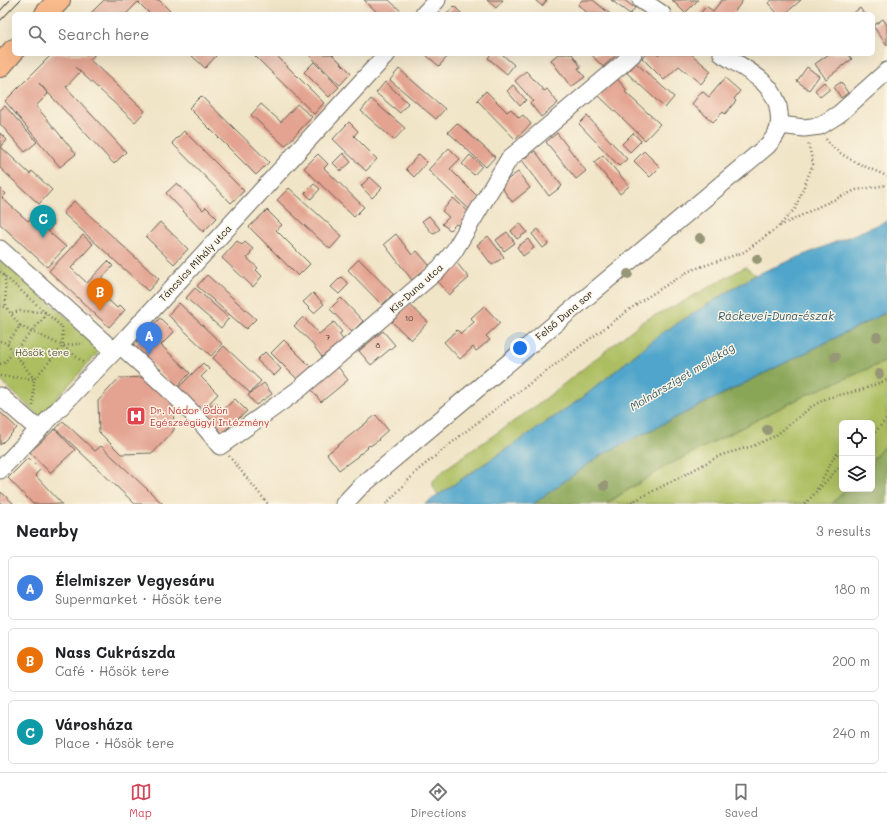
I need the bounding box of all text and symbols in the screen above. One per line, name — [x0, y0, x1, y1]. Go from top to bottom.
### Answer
search box — [12, 12, 875, 56]
icon: search — [26, 23, 48, 45]
text: Search here — [58, 24, 149, 44]
pin: C — [30, 205, 56, 238]
street label: Táncsics Mihály utca — [155, 221, 235, 305]
street label: Kis-Duna utca — [386, 260, 446, 316]
pin: B — [87, 278, 113, 311]
street label: Felső Duna sor — [532, 287, 596, 343]
water label: Ráckevei-Duna-észak — [718, 308, 834, 323]
house number: 10 — [405, 313, 413, 323]
pin: A — [136, 322, 162, 355]
house number: 7 — [326, 332, 331, 342]
your location — [510, 338, 530, 358]
water label: Molnársziget mellékág — [626, 339, 738, 414]
house number: 8 — [376, 340, 381, 350]
park label: Hősök tere — [15, 345, 69, 359]
place label: Dr. Nádor Ödön Egészségügyi Intézmény — [150, 403, 269, 429]
hospital icon: Dr. Nádor Ödön Egészségügyi Intézmény — [125, 405, 147, 427]
map controls — [839, 420, 875, 492]
button: locate — [839, 420, 875, 456]
button: layers — [839, 456, 875, 492]
text: Nearby — [16, 519, 78, 541]
text: 3 results — [816, 522, 871, 539]
text: Élelmiszer Vegyesáru — [55, 570, 215, 590]
text: A — [25, 580, 35, 597]
text: 180 m — [834, 580, 870, 597]
text: Supermarket · Hősök tere — [55, 590, 222, 607]
text: Nass Cukrászda — [55, 642, 176, 662]
text: B — [26, 652, 34, 669]
text: 200 m — [832, 652, 870, 669]
text: Café · Hősök tere — [55, 662, 169, 679]
text: Városháza — [55, 714, 133, 734]
text: C — [25, 724, 35, 741]
text: 240 m — [833, 724, 870, 741]
text: Place · Hősök tere — [55, 734, 174, 751]
tab: Map — [129, 781, 152, 820]
tab: Directions — [410, 781, 466, 820]
tab: Saved — [725, 781, 758, 820]

